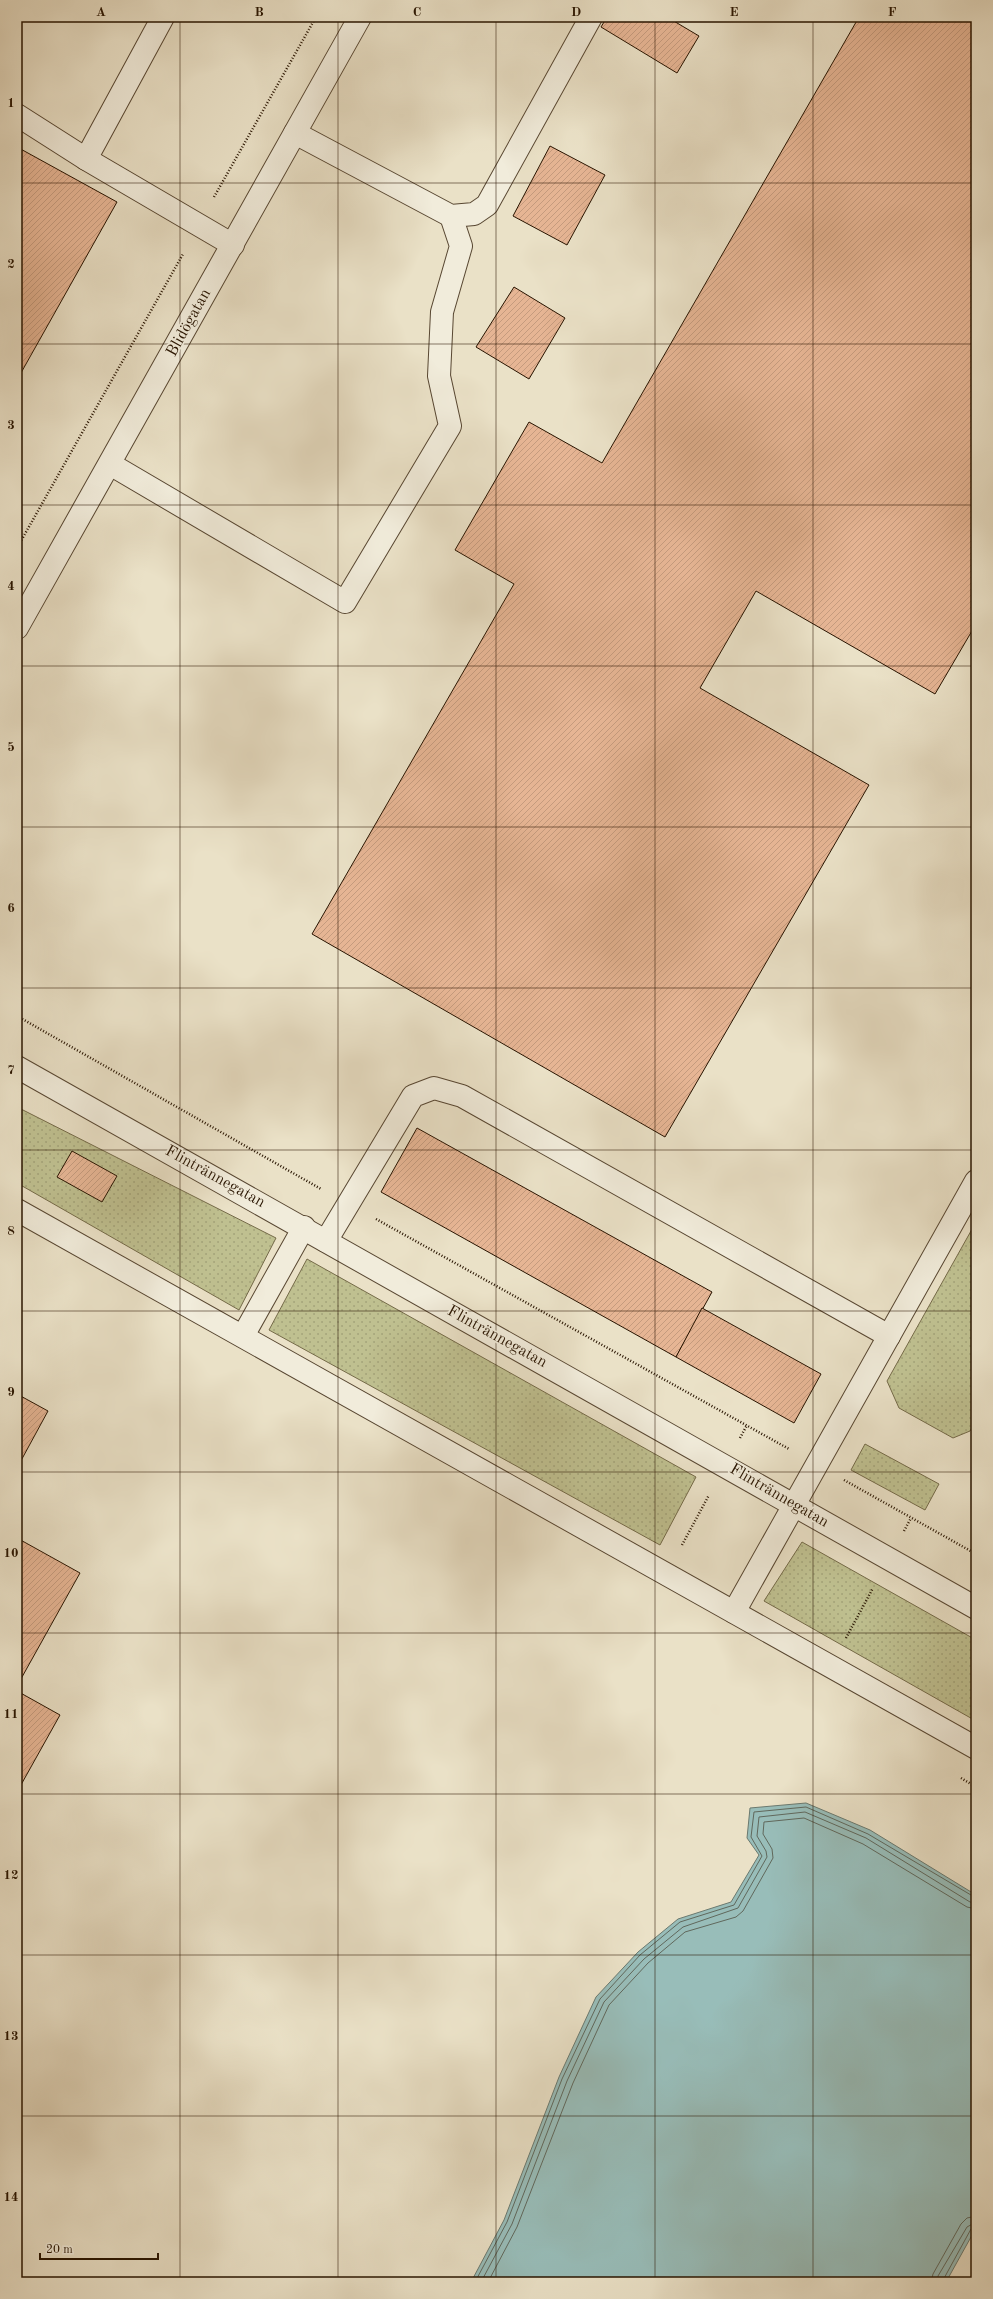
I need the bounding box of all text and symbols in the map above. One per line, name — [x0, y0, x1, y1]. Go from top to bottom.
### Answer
text: A — [96, 6, 106, 19]
text: B — [254, 6, 264, 19]
text: C — [413, 6, 421, 19]
text: D — [571, 6, 581, 19]
text: E — [730, 6, 739, 19]
text: F — [888, 6, 897, 19]
text: 1 — [7, 97, 15, 110]
text: 2 — [7, 258, 15, 271]
street label: Blidögatan — [164, 286, 214, 360]
text: 3 — [7, 419, 15, 432]
text: 4 — [7, 580, 15, 593]
text: 5 — [7, 741, 15, 754]
text: 6 — [7, 902, 15, 915]
text: 7 — [7, 1064, 15, 1077]
street label: Flintrännegatan — [162, 1143, 268, 1211]
text: 8 — [7, 1225, 15, 1238]
street label: Flintrännegatan — [444, 1303, 550, 1371]
text: 9 — [7, 1386, 15, 1399]
street label: Flintrännegatan — [727, 1461, 832, 1531]
text: 10 — [3, 1547, 19, 1560]
text: 11 — [3, 1708, 19, 1721]
text: 12 — [3, 1869, 19, 1882]
text: 13 — [3, 2030, 19, 2043]
text: 14 — [3, 2191, 19, 2204]
scale bar — [40, 2235, 158, 2261]
text: 20 m — [46, 2244, 73, 2256]

